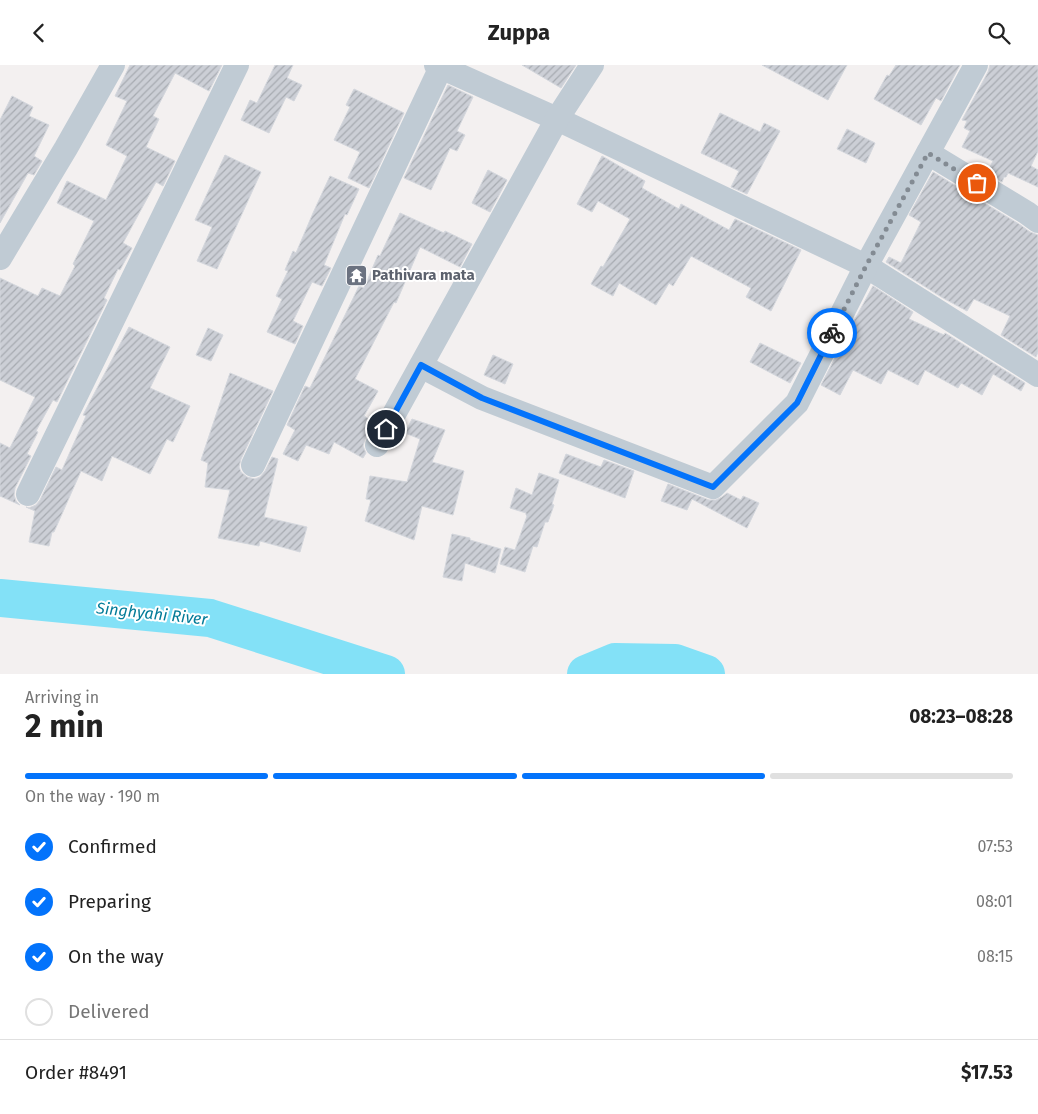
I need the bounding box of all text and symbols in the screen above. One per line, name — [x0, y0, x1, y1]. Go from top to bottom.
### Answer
icon: back — [25, 19, 53, 47]
text: Zuppa — [488, 19, 550, 46]
icon: search — [985, 19, 1013, 47]
pin — [956, 162, 998, 204]
icon: bag — [963, 169, 991, 197]
temple icon: Pathivara mata — [344, 263, 368, 287]
place label: Pathivara mata — [372, 266, 475, 284]
courier — [807, 308, 857, 358]
icon: bike — [818, 319, 846, 347]
pin — [365, 408, 407, 450]
icon: home — [372, 415, 400, 443]
water label: Singhyahi River — [94, 598, 209, 629]
text: Arriving in — [25, 688, 99, 707]
text: 08:23–08:28 — [909, 705, 1013, 728]
text: 2 min — [25, 707, 104, 745]
text: On the way · 190 m — [25, 787, 160, 806]
icon: check — [25, 833, 53, 861]
text: Confirmed — [68, 835, 157, 858]
text: 07:53 — [977, 837, 1013, 856]
icon: check — [25, 888, 53, 916]
text: Preparing — [68, 890, 151, 913]
text: 08:01 — [976, 892, 1013, 911]
icon: check — [25, 943, 53, 971]
text: On the way — [68, 945, 164, 968]
text: 08:15 — [977, 947, 1013, 966]
text: Delivered — [68, 1000, 150, 1023]
text: Order #8491 — [25, 1061, 127, 1084]
text: $17.53 — [961, 1061, 1013, 1084]

